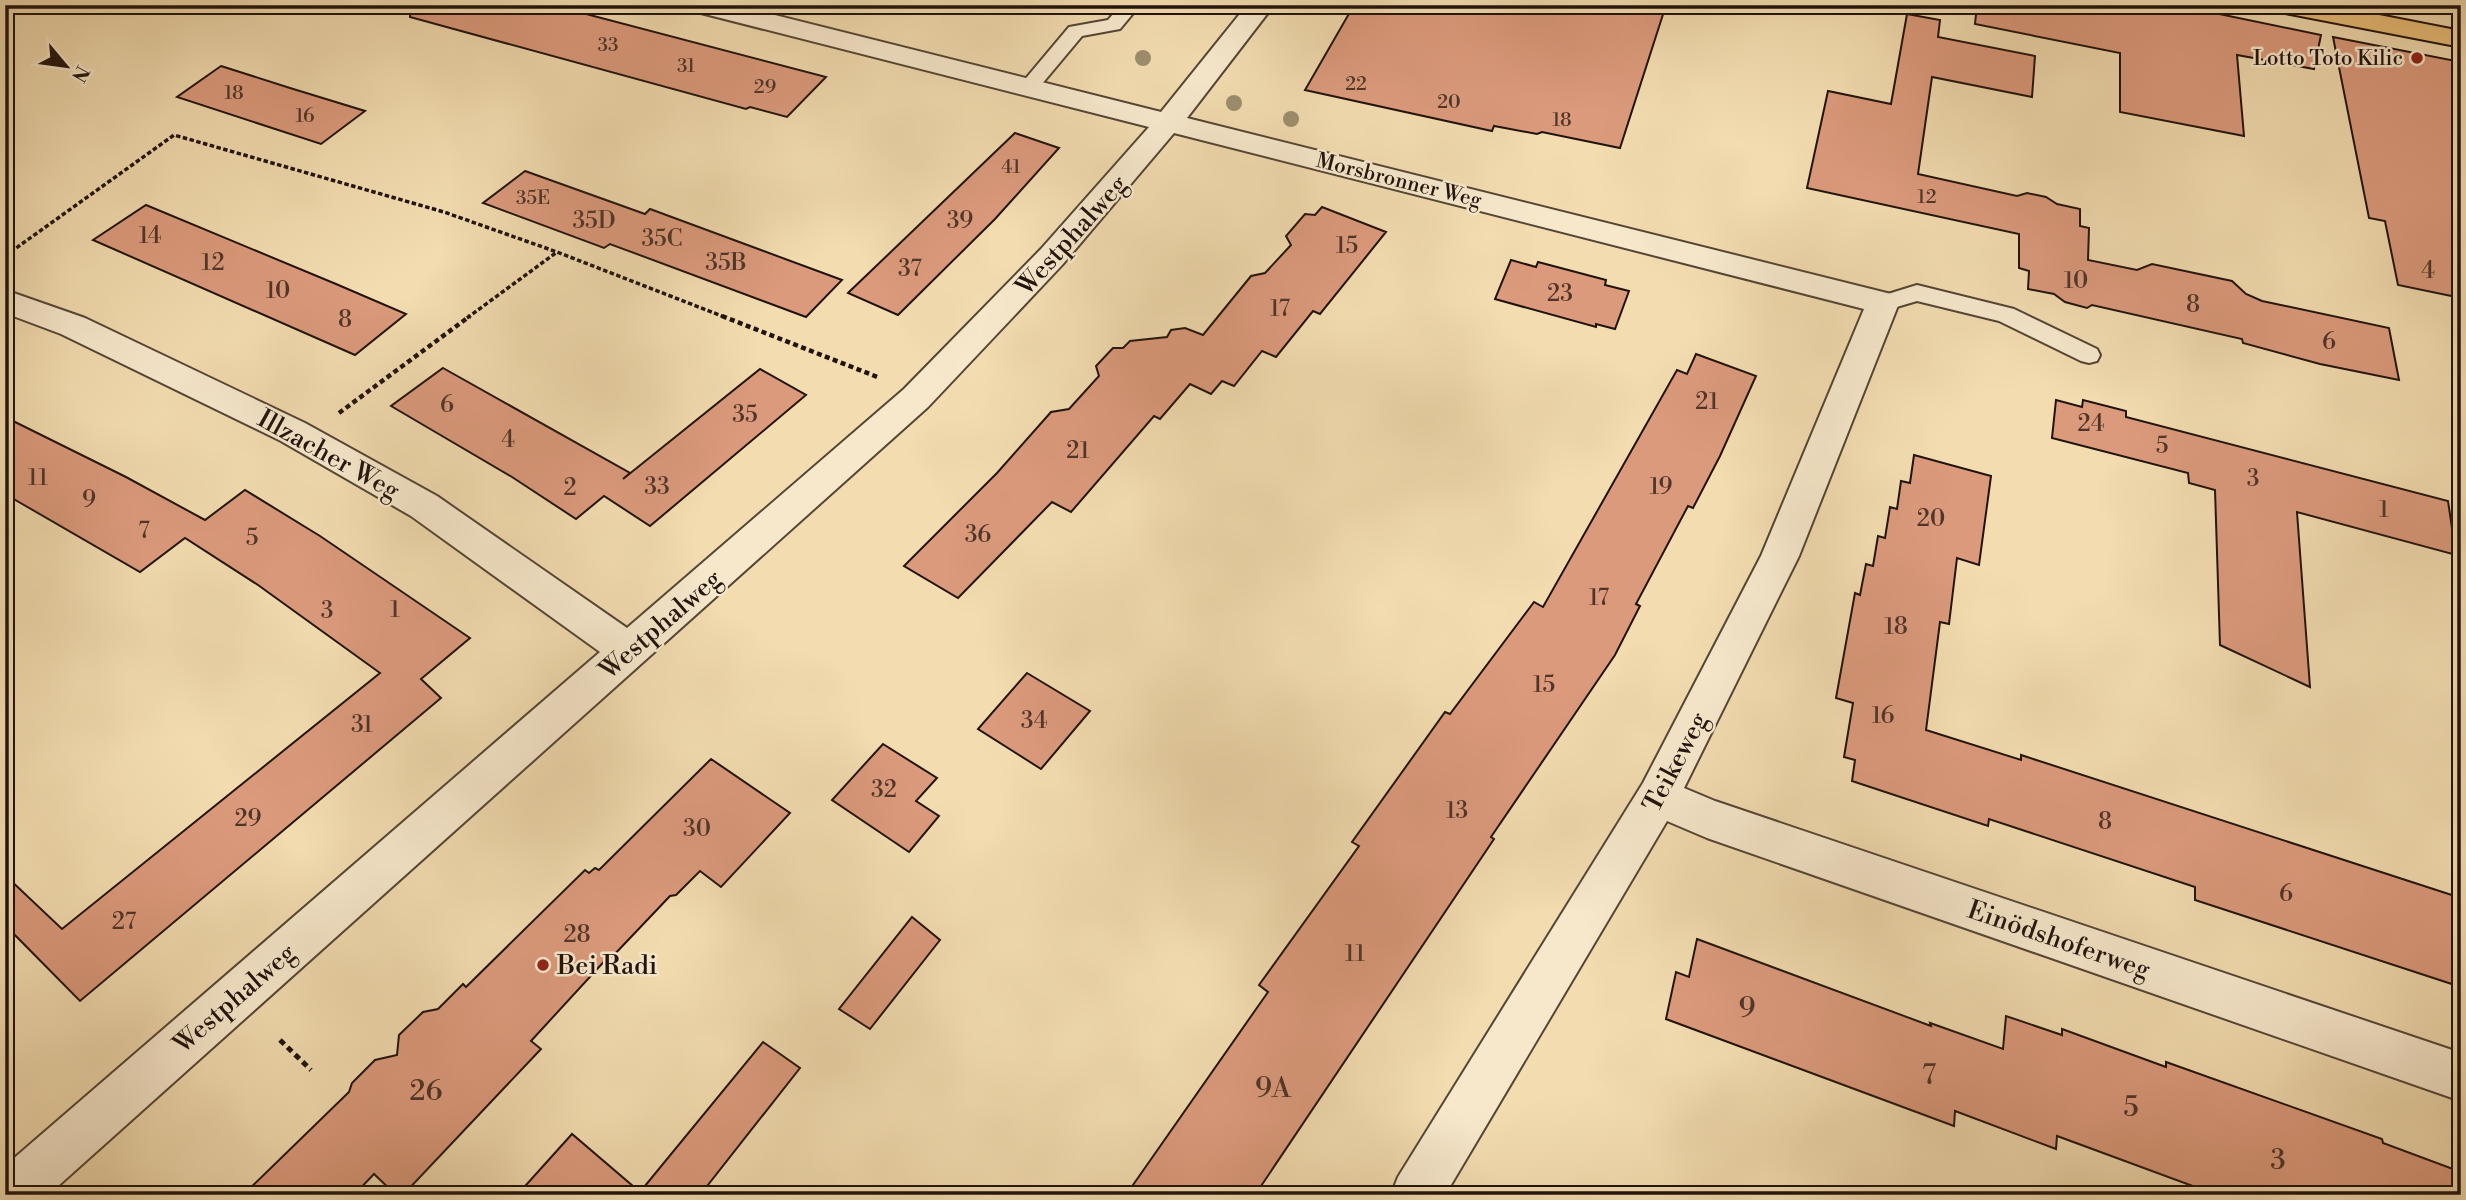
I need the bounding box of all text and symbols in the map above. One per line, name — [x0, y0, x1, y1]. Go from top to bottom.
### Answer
north arrow — [32, 32, 102, 102]
house number: 33 — [598, 33, 618, 57]
place label: Lotto Toto Kilic — [2253, 46, 2403, 72]
marker: Lotto Toto Kilic — [2409, 50, 2425, 66]
house number: 31 — [677, 54, 695, 78]
text: N — [66, 61, 94, 86]
house number: 22 — [1345, 72, 1367, 96]
house number: 29 — [754, 75, 776, 99]
house number: 18 — [224, 81, 244, 105]
house number: 20 — [1437, 90, 1461, 114]
house number: 16 — [295, 104, 315, 128]
house number: 18 — [1552, 108, 1572, 132]
street label: Morsbronner Weg — [1313, 148, 1484, 214]
house number: 41 — [1001, 155, 1021, 179]
street label: Westphalweg — [1008, 168, 1135, 303]
house number: 12 — [1917, 185, 1937, 209]
house number: 35E — [516, 186, 550, 210]
house number: 35D — [572, 207, 616, 235]
house number: 39 — [947, 207, 973, 235]
house number: 14 — [139, 222, 161, 250]
house number: 35C — [641, 225, 683, 253]
house number: 15 — [1336, 232, 1358, 260]
house number: 12 — [201, 249, 225, 277]
house number: 35B — [705, 249, 747, 277]
house number: 37 — [898, 255, 922, 283]
house number: 4 — [2421, 257, 2435, 285]
house number: 10 — [2064, 267, 2088, 295]
house number: 10 — [266, 277, 290, 305]
house number: 23 — [1547, 280, 1573, 308]
house number: 8 — [2186, 291, 2200, 319]
house number: 17 — [1270, 295, 1291, 323]
house number: 8 — [338, 306, 352, 334]
house number: 6 — [2322, 328, 2336, 356]
house number: 21 — [1695, 388, 1719, 416]
house number: 6 — [440, 391, 454, 419]
house number: 35 — [732, 401, 758, 429]
street label: Illzacher Weg — [252, 403, 406, 507]
house number: 24 — [2078, 410, 2104, 438]
house number: 4 — [501, 426, 515, 454]
house number: 5 — [2156, 432, 2168, 460]
house number: 21 — [1066, 437, 1090, 465]
house number: 11 — [28, 464, 48, 492]
house number: 3 — [2247, 465, 2259, 493]
house number: 33 — [644, 473, 670, 501]
house number: 19 — [1649, 473, 1673, 501]
house number: 2 — [563, 474, 577, 502]
house number: 9 — [82, 486, 96, 514]
house number: 1 — [2379, 496, 2389, 524]
house number: 20 — [1917, 505, 1945, 533]
house number: 7 — [138, 517, 150, 545]
house number: 36 — [965, 521, 991, 549]
house number: 5 — [246, 524, 258, 552]
street label: Westphalweg — [592, 563, 729, 687]
house number: 17 — [1589, 584, 1610, 612]
house number: 1 — [390, 596, 400, 624]
house number: 3 — [321, 597, 333, 625]
house number: 18 — [1884, 613, 1908, 641]
house number: 15 — [1533, 671, 1555, 699]
house number: 16 — [1871, 702, 1895, 730]
house number: 34 — [1021, 707, 1047, 735]
street label: Teikeweg — [1636, 707, 1716, 818]
house number: 31 — [351, 711, 373, 739]
house number: 32 — [871, 776, 897, 804]
house number: 13 — [1446, 797, 1468, 825]
house number: 29 — [234, 805, 262, 833]
house number: 8 — [2098, 808, 2112, 836]
house number: 30 — [683, 815, 711, 843]
house number: 6 — [2279, 880, 2293, 908]
street label: Einödshoferweg — [1963, 894, 2155, 986]
house number: 27 — [112, 908, 137, 936]
house number: 28 — [563, 921, 591, 949]
street label: Westphalweg — [166, 937, 303, 1061]
house number: 11 — [1345, 940, 1365, 968]
place label: Bei Radi — [556, 950, 657, 982]
marker: Bei Radi — [535, 957, 551, 973]
house number: 9 — [1739, 991, 1755, 1026]
house number: 7 — [1922, 1058, 1936, 1093]
house number: 9A — [1255, 1071, 1292, 1106]
house number: 26 — [410, 1074, 442, 1109]
house number: 5 — [2123, 1090, 2139, 1125]
house number: 3 — [2270, 1143, 2286, 1178]

